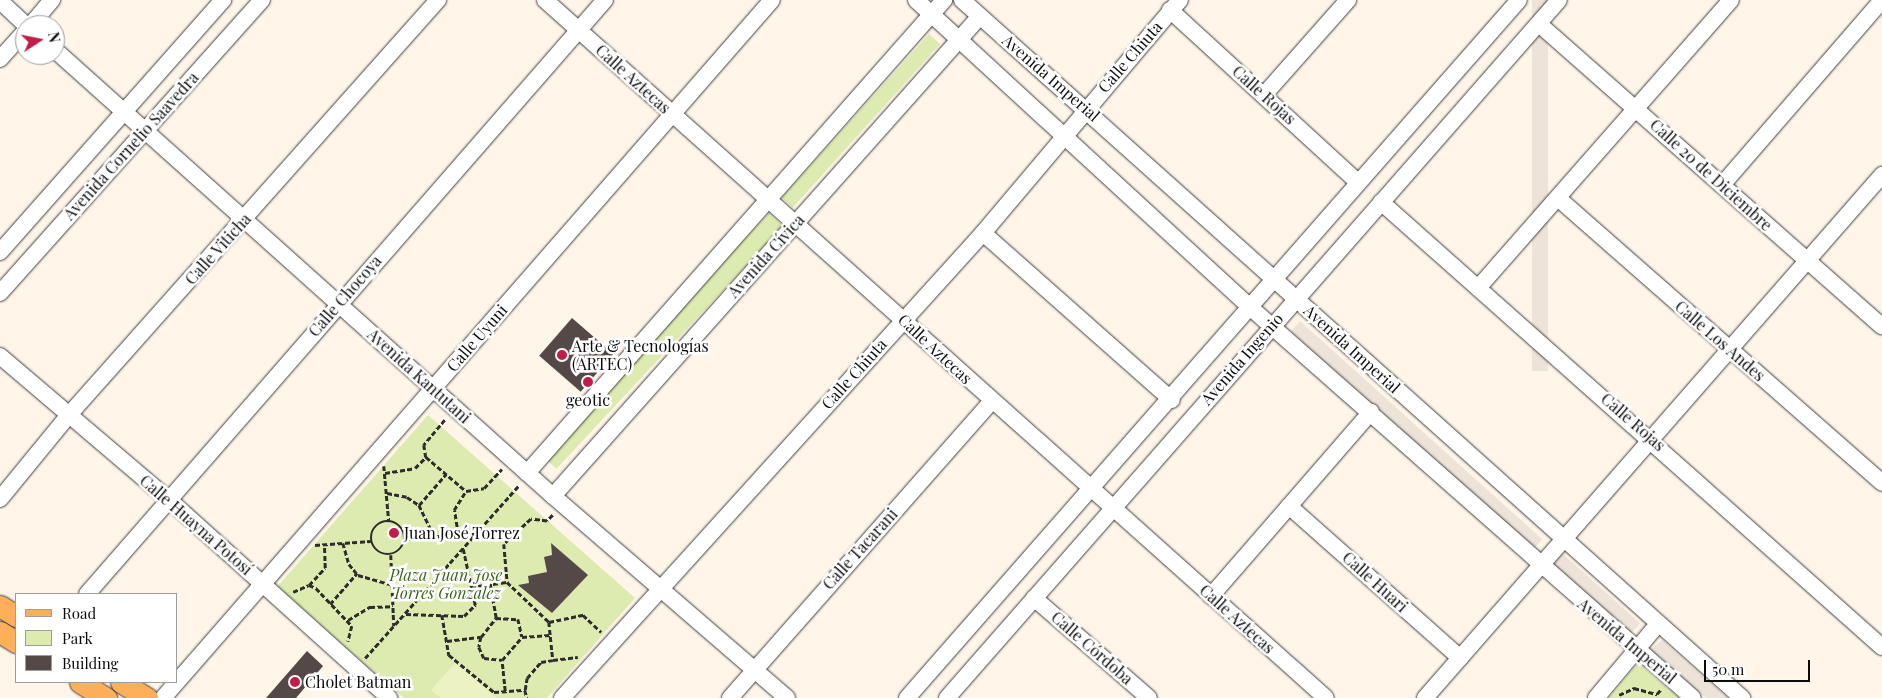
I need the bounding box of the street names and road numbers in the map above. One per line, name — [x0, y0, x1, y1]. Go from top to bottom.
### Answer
street label: Calle Chiuta — [1094, 17, 1166, 97]
street label: Avenida Imperial — [998, 30, 1104, 126]
street label: Calle Aztecas — [591, 40, 675, 118]
street label: Calle Rojas — [1228, 62, 1300, 128]
street label: Avenida Cornelio Saavedra — [59, 68, 203, 224]
street label: Calle 20 de Diciembre — [1646, 115, 1776, 235]
street label: Calle Viticha — [181, 209, 255, 289]
street label: Avenida Cívica — [724, 210, 808, 302]
street label: Calle Chocoya — [304, 251, 386, 341]
street label: Calle Los Andes — [1671, 297, 1769, 385]
street label: Calle Uyuni — [443, 301, 511, 375]
street label: Avenida Imperial — [1300, 301, 1404, 397]
street label: Avenida Ingenio — [1197, 309, 1287, 409]
street label: Calle Aztecas — [894, 310, 976, 388]
street label: Avenida Kantutani — [363, 325, 475, 427]
street label: Calle Chiuta — [817, 335, 891, 413]
street label: Calle Rojas — [1597, 389, 1669, 455]
street label: Calle Huayna Potosí — [136, 471, 256, 579]
street label: Calle Tacarani — [818, 504, 902, 594]
street label: Calle Huari — [1338, 548, 1412, 616]
street label: Calle Aztecas — [1195, 580, 1279, 658]
street label: Avenida Imperial — [1574, 594, 1680, 688]
street label: Calle Córdoba — [1047, 607, 1137, 689]

